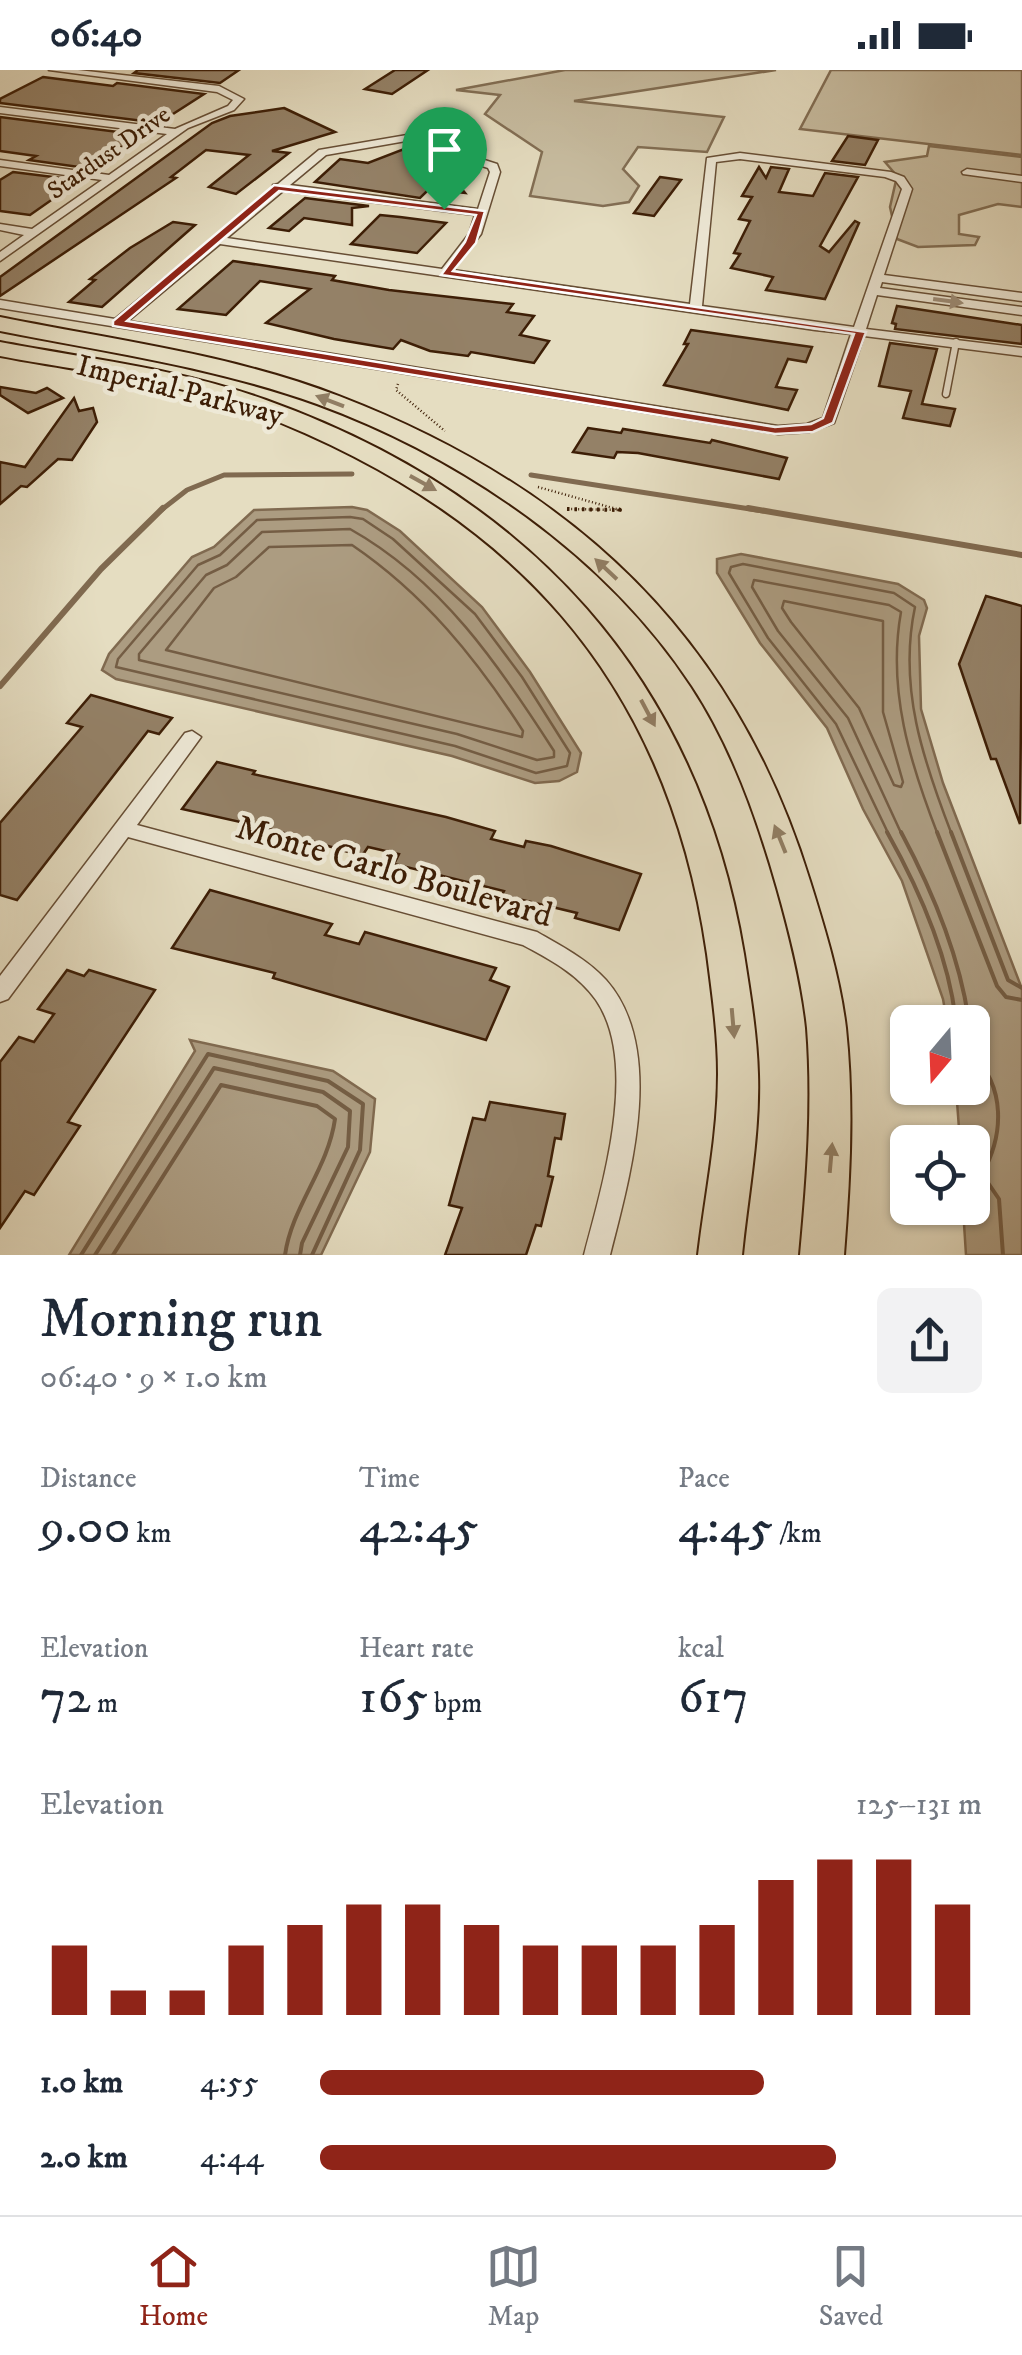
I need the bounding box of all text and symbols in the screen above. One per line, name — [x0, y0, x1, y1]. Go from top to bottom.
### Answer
text: 06:40 — [50, 11, 142, 59]
street label: Stardust Drive — [42, 99, 176, 207]
pin — [402, 107, 487, 210]
icon: arrive — [417, 122, 472, 177]
one-way arrow — [933, 293, 965, 309]
street label: Imperial Parkway — [73, 347, 288, 435]
one-way arrow — [315, 393, 345, 408]
one-way arrow — [409, 474, 438, 491]
one-way arrow — [594, 558, 619, 580]
one-way arrow — [639, 699, 656, 727]
street label: Monte Carlo Boulevard — [231, 806, 558, 938]
one-way arrow — [771, 824, 787, 854]
north arrow — [890, 1005, 990, 1105]
map controls — [890, 1005, 990, 1225]
one-way arrow — [726, 1008, 742, 1039]
button: locate — [890, 1125, 990, 1225]
one-way arrow — [823, 1141, 839, 1173]
text: Morning run — [40, 1286, 322, 1355]
button: share — [877, 1288, 982, 1393]
text: 06:40 · 9 × 1.0 km — [40, 1358, 268, 1398]
text: Distance — [40, 1461, 136, 1496]
text: Time — [359, 1461, 420, 1496]
text: Pace — [678, 1461, 730, 1496]
text: 9.00 — [40, 1496, 131, 1559]
text: 42:45 — [359, 1496, 479, 1559]
text: 4:45 — [678, 1496, 773, 1559]
text: km — [131, 1516, 172, 1551]
text: /km — [773, 1516, 822, 1551]
text: Elevation — [40, 1631, 148, 1666]
text: Heart rate — [359, 1631, 474, 1666]
text: kcal — [678, 1631, 724, 1666]
text: 72 — [40, 1666, 91, 1729]
text: 165 — [359, 1666, 428, 1729]
text: 617 — [678, 1666, 748, 1729]
text: m — [91, 1686, 118, 1721]
text: bpm — [428, 1686, 482, 1721]
text: Elevation — [40, 1785, 164, 1825]
text: 125–131 m — [856, 1785, 982, 1825]
text: 1.0 km — [40, 2063, 123, 2103]
text: 4:55 — [200, 2063, 259, 2103]
text: 2.0 km — [40, 2138, 128, 2178]
text: 4:44 — [200, 2138, 264, 2178]
tab: Home — [139, 2239, 208, 2334]
tab: Map — [486, 2239, 541, 2334]
tab: Saved — [819, 2239, 883, 2334]

